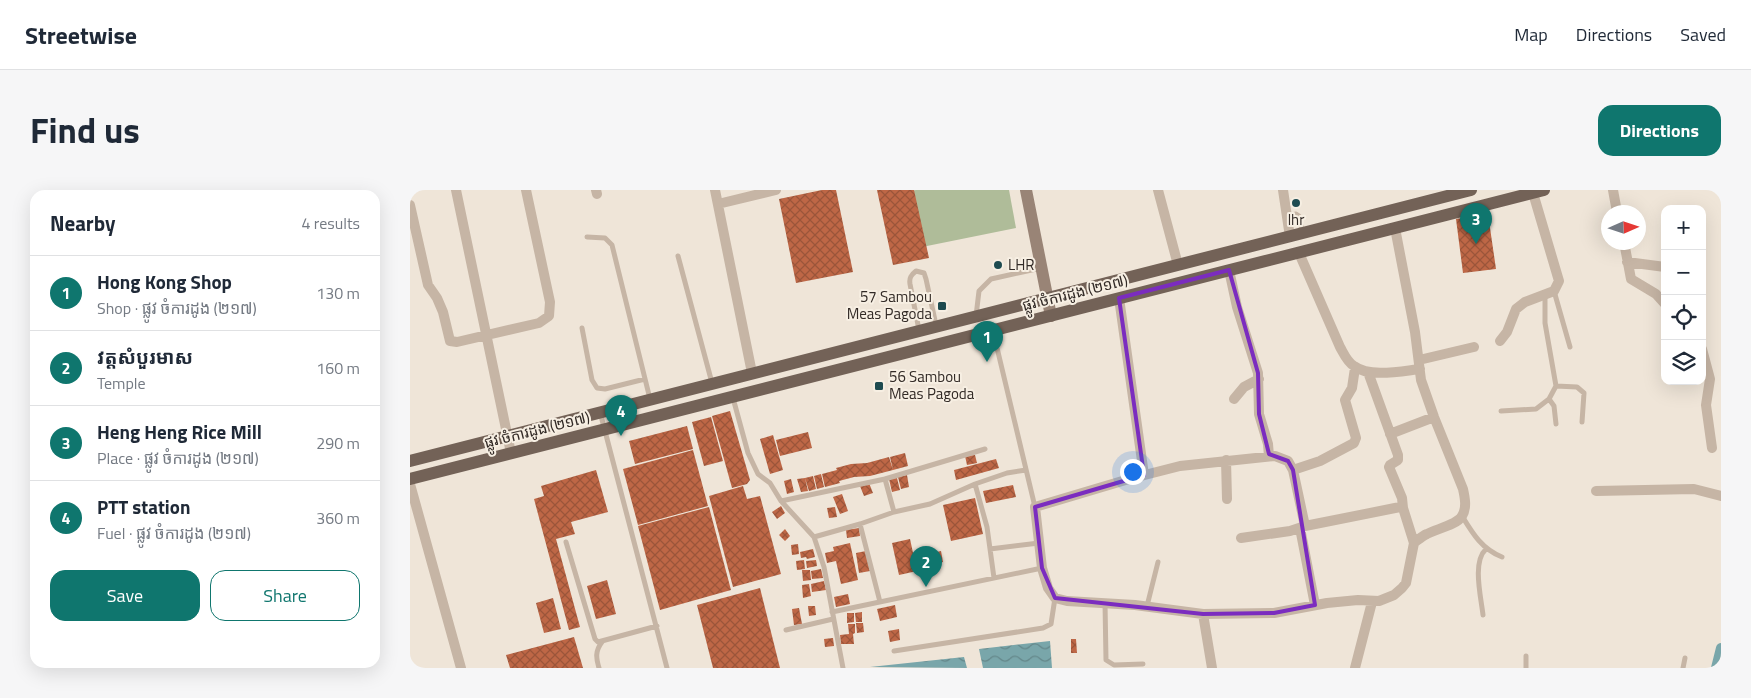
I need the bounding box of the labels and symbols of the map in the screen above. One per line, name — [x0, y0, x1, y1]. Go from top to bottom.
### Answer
marker: lhr — [1290, 197, 1302, 209]
pin: 3 — [1460, 203, 1492, 244]
north arrow — [1601, 205, 1646, 250]
place label: lhr — [1288, 208, 1304, 231]
place label: LHR — [1008, 253, 1035, 276]
marker: LHR — [992, 259, 1004, 271]
street label: ផ្លូវ ចំការដូង (២១៧) — [1020, 268, 1131, 319]
place label: 57 Sambou Meas Pagoda — [847, 285, 932, 325]
marker: 57 Sambou Meas Pagoda — [936, 300, 948, 312]
pin: 1 — [971, 321, 1003, 362]
place label: 56 Sambou Meas Pagoda — [889, 365, 975, 405]
marker: 56 Sambou Meas Pagoda — [873, 380, 885, 392]
pin: 4 — [605, 395, 637, 436]
street label: ផ្លូវ ចំការដូង (២១៧) — [482, 405, 593, 456]
your location — [1120, 459, 1146, 485]
pin: 2 — [910, 546, 942, 587]

